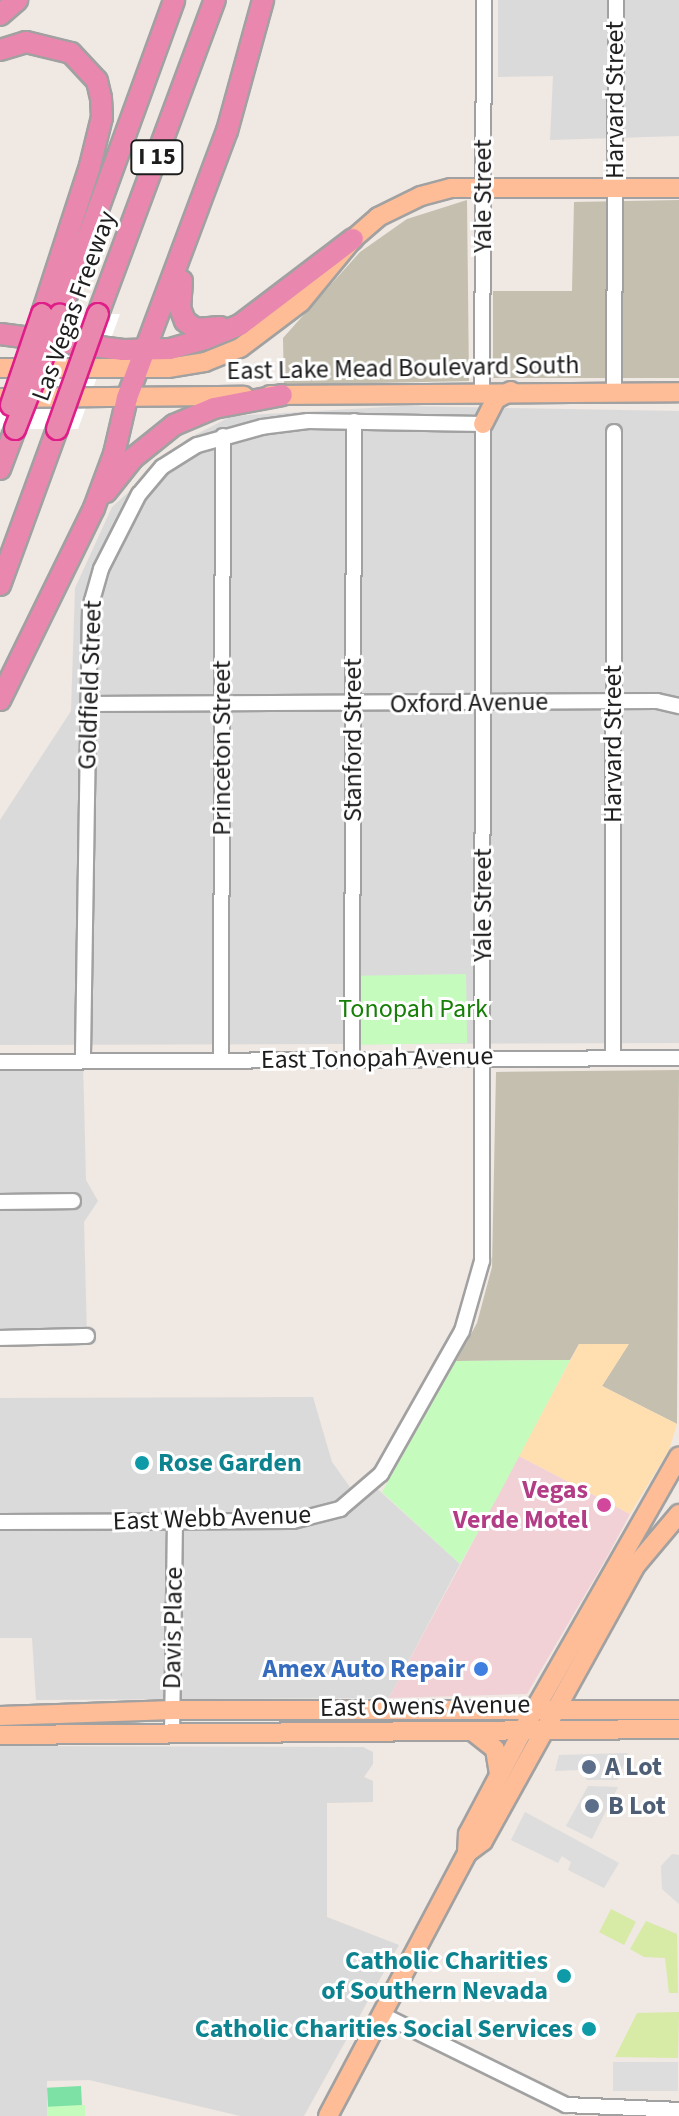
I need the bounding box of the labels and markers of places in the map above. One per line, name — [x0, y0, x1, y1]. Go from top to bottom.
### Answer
place label: Rose Garden — [158, 1447, 302, 1479]
marker: Rose Garden — [133, 1454, 151, 1472]
place label: Vegas Verde Motel — [453, 1474, 588, 1536]
marker: Vegas Verde Motel — [595, 1496, 613, 1514]
place label: Amex Auto Repair — [263, 1653, 465, 1685]
marker: Amex Auto Repair — [472, 1660, 490, 1678]
place label: A Lot — [605, 1751, 662, 1783]
marker: A Lot — [580, 1758, 598, 1776]
place label: B Lot — [608, 1790, 666, 1822]
marker: B Lot — [583, 1797, 601, 1815]
place label: Catholic Charities of Southern Nevada — [321, 1945, 548, 2006]
marker: Catholic Charities of Southern Nevada — [555, 1967, 573, 1985]
place label: Catholic Charities Social Services — [195, 2013, 573, 2045]
marker: Catholic Charities Social Services — [580, 2020, 598, 2038]

